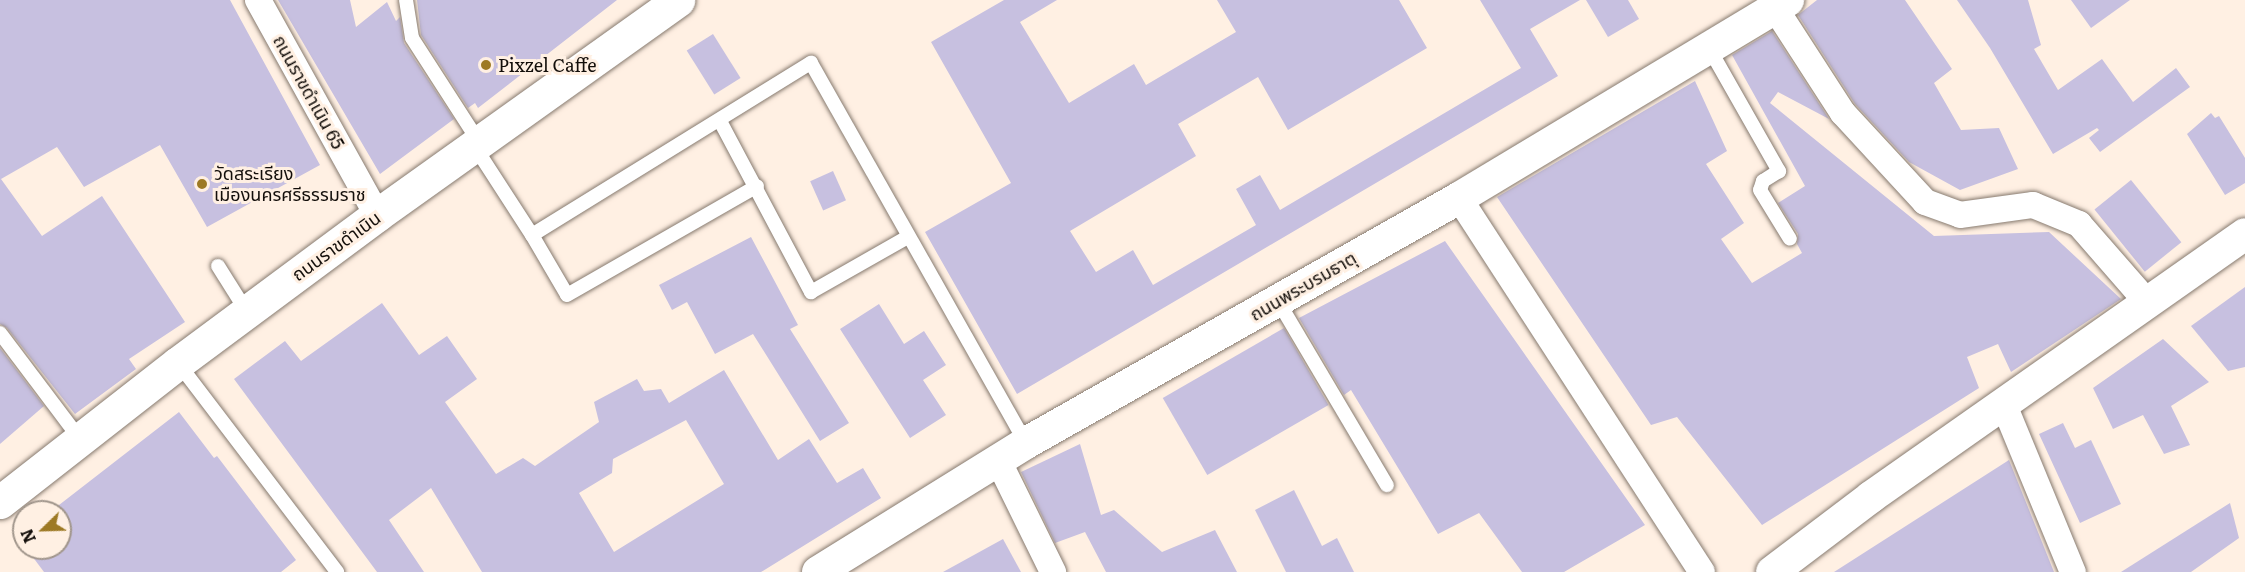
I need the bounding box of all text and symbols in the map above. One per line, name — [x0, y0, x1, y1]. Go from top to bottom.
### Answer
street label: ถนนราขดำเนิน 65 — [269, 31, 349, 153]
place label: Pixzel Caffe — [498, 54, 597, 76]
marker: Pixzel Caffe — [479, 58, 493, 72]
place label: วัดสระเรียง เมืองนครศรีธรรมราช — [214, 163, 366, 206]
marker: วัดสระเรียง เมืองนครศรีธรรมราช — [195, 177, 209, 191]
street label: ถนนราขดำเนิน — [287, 207, 385, 285]
street label: ถนนพระบรมธาตุ — [1246, 247, 1360, 325]
north arrow — [12, 500, 72, 560]
text: N — [14, 525, 41, 547]

